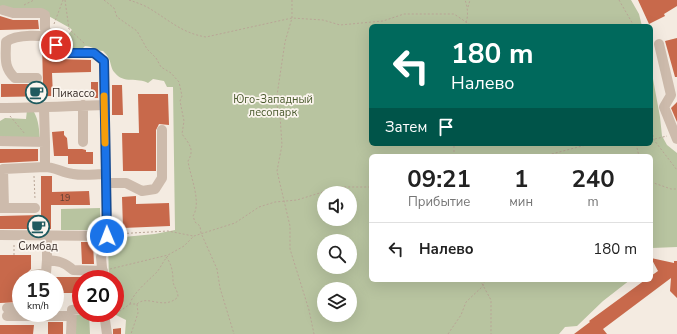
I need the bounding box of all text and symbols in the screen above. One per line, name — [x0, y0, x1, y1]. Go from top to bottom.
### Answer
pin — [39, 28, 73, 62]
icon: arrive — [45, 34, 67, 56]
text: 180 m — [451, 35, 534, 73]
icon: left — [385, 40, 437, 92]
text: Налево — [451, 71, 515, 95]
cafe icon: Пикассо — [23, 80, 49, 106]
place label: Пикассо — [52, 86, 95, 101]
park label: Юго-Западный лесопарк — [233, 92, 313, 120]
icon: arrive — [435, 116, 457, 138]
text: Затем — [385, 117, 427, 137]
text: 09:21 — [407, 163, 471, 195]
text: 1 — [514, 163, 528, 195]
text: 240 — [571, 163, 615, 195]
map controls — [317, 186, 357, 322]
button: sound — [317, 186, 357, 226]
house number: 19 — [60, 192, 70, 204]
text: Прибытие — [408, 193, 470, 211]
text: мин — [509, 193, 533, 211]
text: m — [587, 193, 599, 211]
cafe icon: Симбад — [25, 213, 51, 239]
position arrow — [86, 215, 128, 257]
button: search — [317, 234, 357, 274]
icon: left — [385, 238, 407, 260]
place label: Симбад — [18, 239, 58, 254]
text: Налево — [419, 239, 474, 259]
text: 180 m — [593, 239, 637, 259]
speed limit sign: 20 — [72, 270, 124, 322]
text: 15 — [26, 277, 50, 304]
button: layers — [317, 282, 357, 322]
text: km/h — [27, 299, 49, 313]

